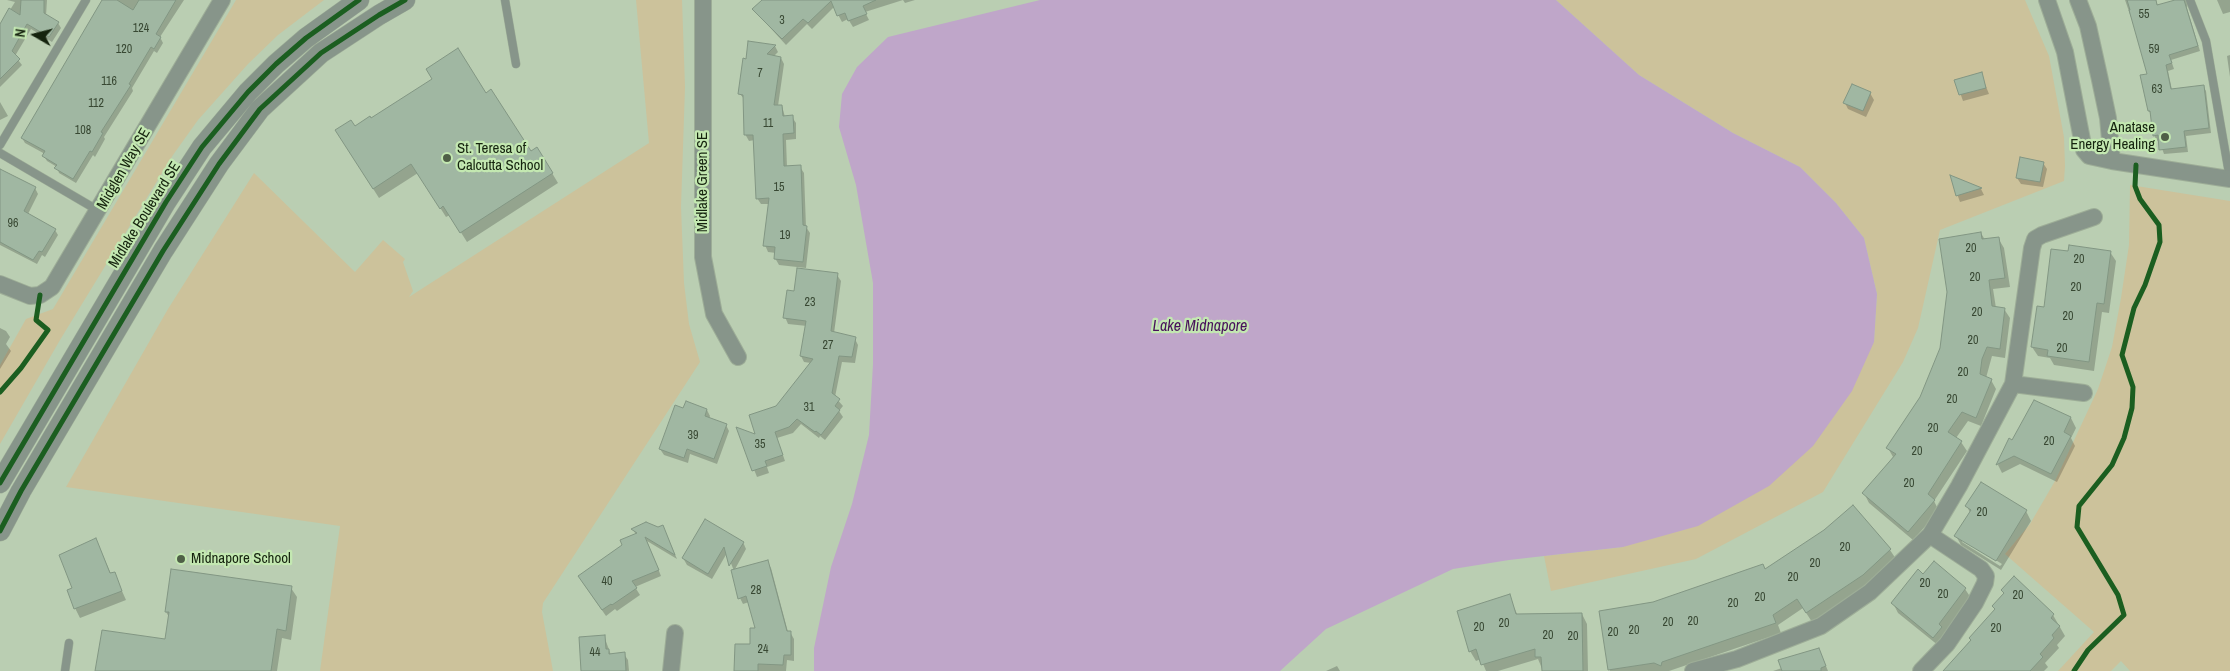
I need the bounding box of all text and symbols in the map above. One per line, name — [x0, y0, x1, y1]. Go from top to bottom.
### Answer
house number: 55 — [2139, 8, 2149, 22]
north arrow — [10, 10, 60, 60]
house number: 3 — [779, 14, 785, 28]
house number: 124 — [133, 22, 149, 36]
text: N — [11, 28, 30, 38]
house number: 120 — [116, 43, 132, 57]
house number: 59 — [2149, 43, 2159, 57]
house number: 7 — [757, 67, 763, 81]
house number: 116 — [101, 75, 117, 89]
house number: 63 — [2152, 83, 2162, 97]
house number: 112 — [88, 97, 104, 111]
house number: 11 — [763, 117, 773, 131]
place label: Anatase Energy Healing — [2070, 119, 2155, 154]
house number: 108 — [75, 124, 91, 138]
street label: Midglen Way SE — [93, 125, 155, 213]
marker: Anatase Energy Healing — [2159, 131, 2171, 143]
street label: Midlake Green SE — [694, 132, 712, 232]
place label: St. Teresa of Calcutta School — [457, 140, 543, 175]
marker: St. Teresa of Calcutta School — [441, 152, 453, 164]
street label: Midlake Boulevard SE — [105, 159, 185, 271]
house number: 15 — [774, 181, 784, 195]
house number: 96 — [8, 217, 18, 231]
house number: 19 — [780, 229, 790, 243]
house number: 20 — [1966, 242, 1976, 256]
house number: 20 — [2074, 253, 2084, 267]
house number: 20 — [1970, 271, 1980, 285]
house number: 20 — [2071, 281, 2081, 295]
house number: 23 — [805, 296, 815, 310]
house number: 20 — [1972, 306, 1982, 320]
house number: 20 — [2063, 310, 2073, 324]
water label: Lake Midnapore — [1153, 317, 1247, 337]
house number: 20 — [1968, 334, 1978, 348]
house number: 27 — [823, 339, 833, 353]
house number: 20 — [2057, 342, 2067, 356]
house number: 20 — [1958, 366, 1968, 380]
house number: 20 — [1947, 393, 1957, 407]
house number: 31 — [804, 401, 814, 415]
house number: 20 — [1928, 422, 1938, 436]
house number: 39 — [688, 429, 698, 443]
house number: 20 — [2044, 435, 2054, 449]
house number: 35 — [755, 438, 765, 452]
house number: 20 — [1912, 445, 1922, 459]
house number: 20 — [1904, 477, 1914, 491]
house number: 20 — [1977, 506, 1987, 520]
house number: 20 — [1840, 541, 1850, 555]
place label: Midnapore School — [191, 550, 291, 568]
marker: Midnapore School — [175, 553, 187, 565]
house number: 20 — [1810, 557, 1820, 571]
house number: 20 — [1788, 571, 1798, 585]
house number: 40 — [602, 575, 612, 589]
house number: 20 — [1920, 577, 1930, 591]
house number: 28 — [751, 584, 761, 598]
house number: 20 — [1938, 588, 1948, 602]
house number: 20 — [2013, 589, 2023, 603]
house number: 20 — [1755, 591, 1765, 605]
house number: 20 — [1728, 597, 1738, 611]
house number: 20 — [1688, 615, 1698, 629]
house number: 20 — [1663, 616, 1673, 630]
house number: 20 — [1499, 617, 1509, 631]
house number: 20 — [1474, 621, 1484, 635]
house number: 20 — [1991, 622, 2001, 636]
house number: 20 — [1629, 624, 1639, 638]
house number: 20 — [1608, 626, 1618, 640]
house number: 20 — [1543, 629, 1553, 643]
house number: 20 — [1568, 630, 1578, 644]
house number: 24 — [758, 643, 768, 657]
house number: 44 — [590, 646, 600, 660]

